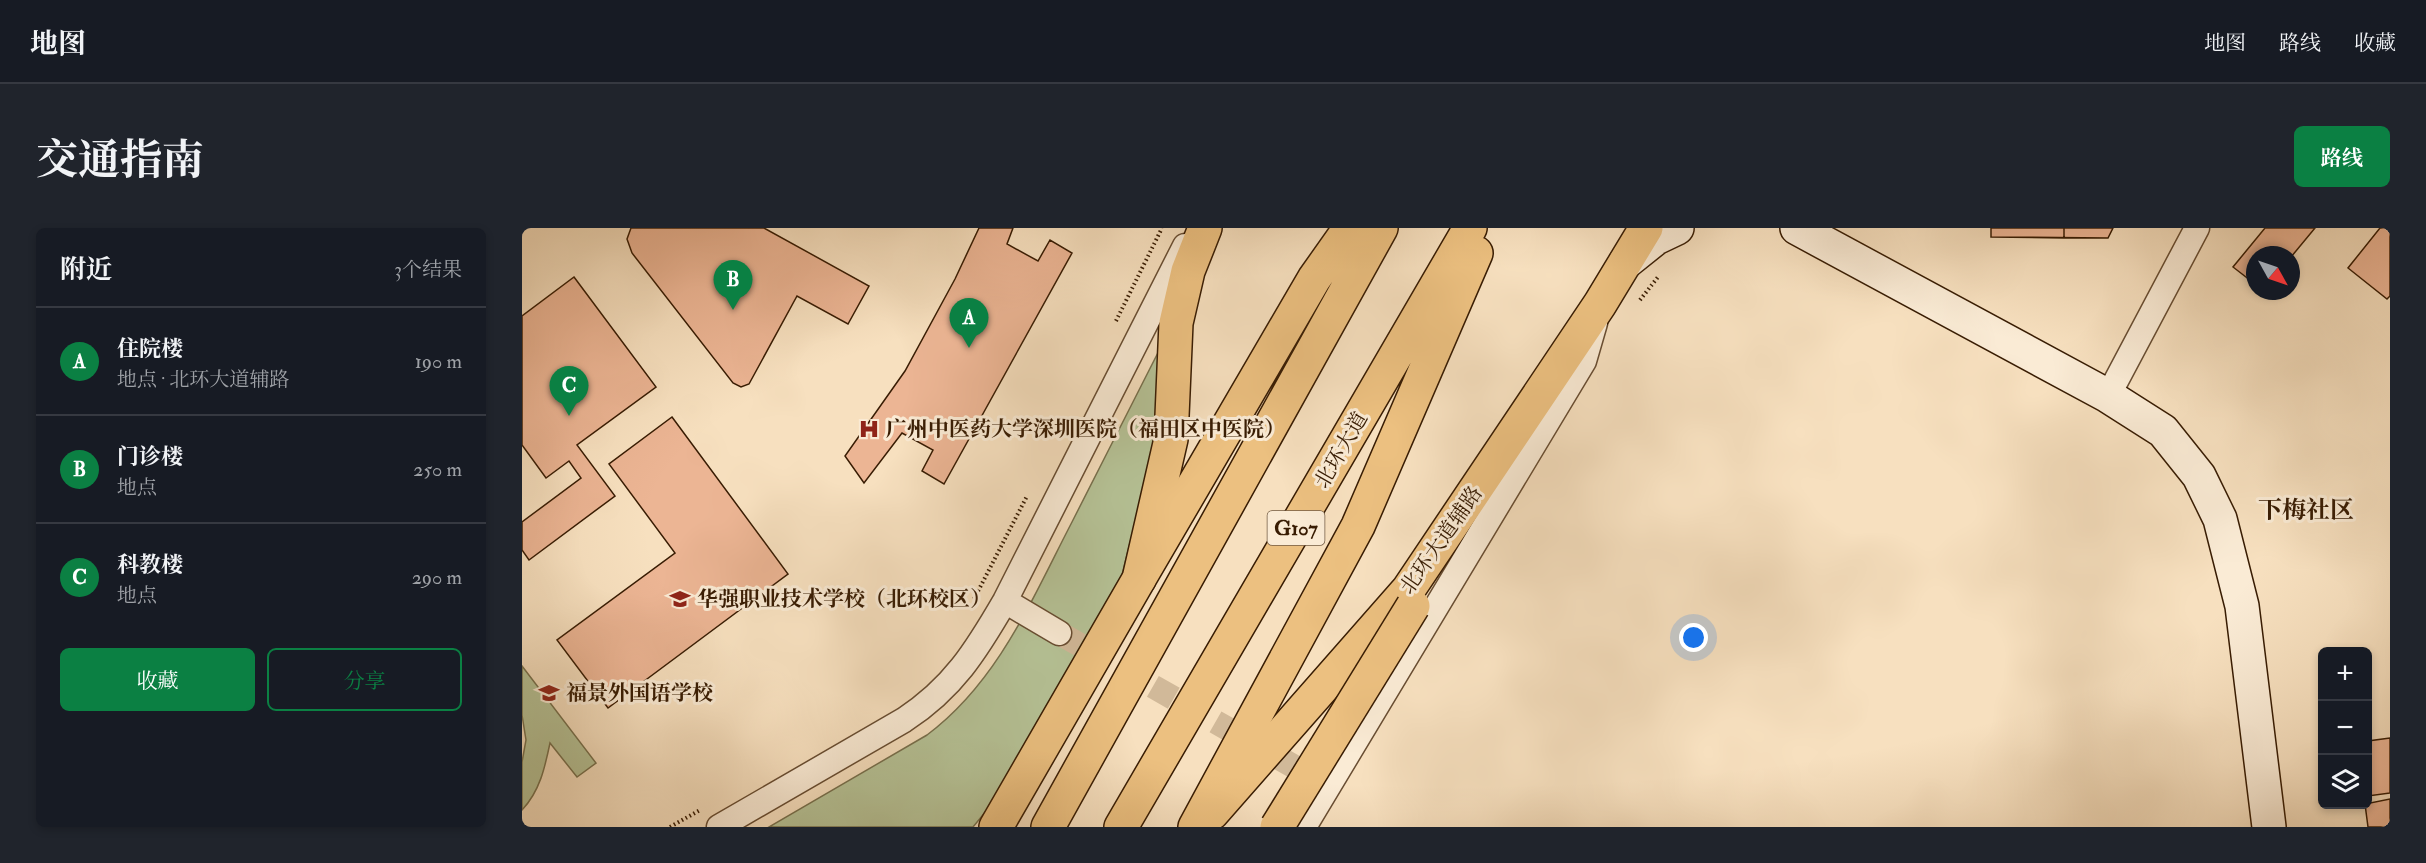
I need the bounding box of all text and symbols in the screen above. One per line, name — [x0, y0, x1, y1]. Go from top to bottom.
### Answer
text: 地图 — [30, 27, 86, 62]
text: 地图 — [2204, 30, 2246, 57]
text: 路线 — [2279, 30, 2321, 57]
text: 收藏 — [2354, 30, 2396, 57]
button: 路线 — [2294, 126, 2390, 187]
text: 交通指南 — [36, 135, 204, 187]
north arrow — [2246, 246, 2300, 300]
text: 附近 — [60, 254, 112, 286]
text: 3个结果 — [394, 257, 462, 282]
pin: B — [714, 260, 752, 310]
pin: A — [950, 298, 988, 348]
text: 住院楼 — [117, 335, 183, 363]
text: A — [73, 349, 86, 374]
text: 190 m — [415, 349, 462, 374]
pin: C — [550, 366, 588, 416]
text: 地点 · 北环大道辅路 — [117, 367, 289, 392]
street label: 北环大道 — [1309, 407, 1374, 493]
place label: 广州中医药大学深圳医院（福田区中医院） — [886, 416, 1285, 443]
hospital icon: 广州中医药大学深圳医院（福田区中医院） — [857, 417, 881, 441]
text: 门诊楼 — [117, 443, 183, 471]
text: B — [73, 457, 86, 482]
text: 250 m — [413, 457, 462, 482]
text: 地点 — [117, 475, 157, 500]
street label: 北环大道辅路 — [1394, 481, 1489, 600]
district label: 下梅社区 — [2258, 495, 2354, 526]
road number: G107 — [1268, 511, 1324, 545]
text: 科教楼 — [117, 551, 183, 579]
text: C — [72, 565, 87, 590]
text: 290 m — [412, 565, 462, 590]
text: 地点 — [117, 583, 157, 608]
place label: 华强职业技术学校（北环校区） — [697, 586, 991, 613]
school or university icon: 华强职业技术学校（北环校区） — [668, 587, 692, 611]
your location — [1679, 623, 1708, 652]
map controls — [2318, 647, 2372, 809]
button: + — [2318, 647, 2372, 701]
button: 收藏 — [60, 648, 255, 711]
button: 分享 — [267, 648, 462, 711]
place label: 福景外国语学校 — [566, 680, 713, 707]
school or university icon: 福景外国语学校 — [537, 681, 561, 705]
button: − — [2318, 701, 2372, 755]
button: layers — [2318, 755, 2372, 809]

